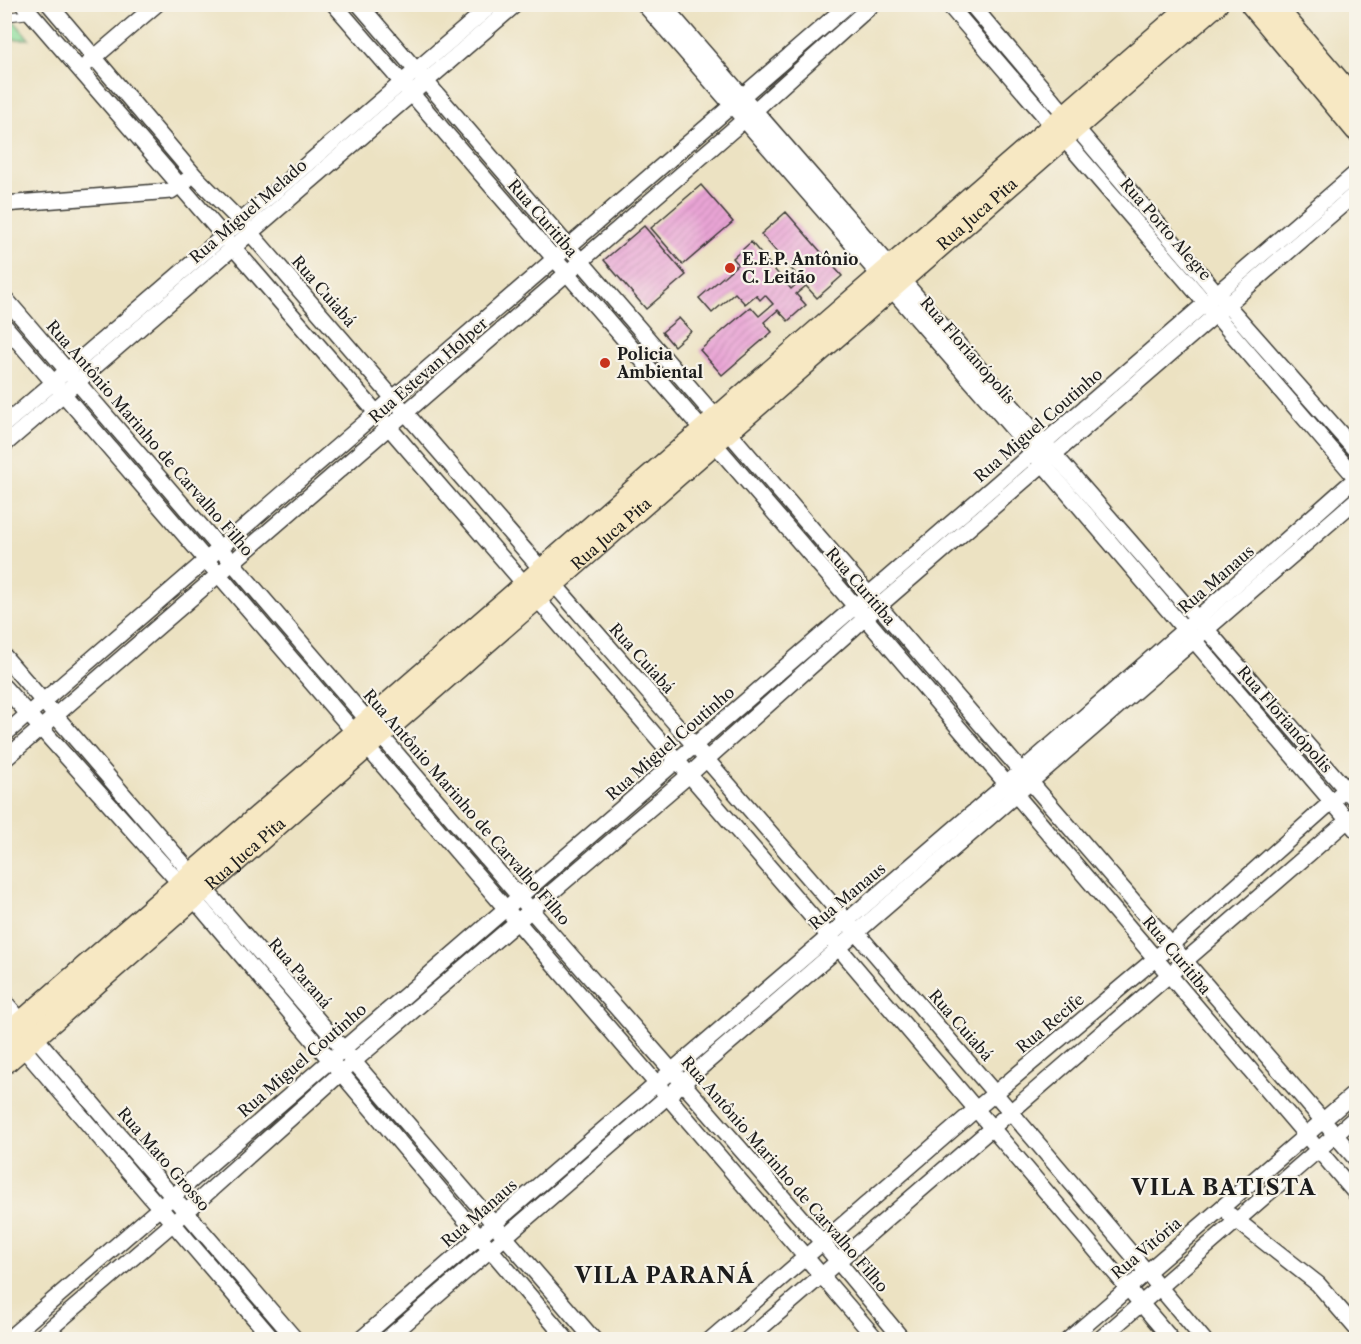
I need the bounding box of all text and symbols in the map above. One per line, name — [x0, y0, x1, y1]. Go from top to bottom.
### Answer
street label: Rua Miguel Melado — [185, 155, 311, 267]
street label: Rua Juca Pita — [933, 173, 1021, 254]
street label: Rua Porto Alegre — [1116, 174, 1216, 284]
street label: Rua Curitiba — [504, 175, 583, 261]
place label: E.E.P. Antônio C. Leitão — [742, 249, 858, 287]
street label: Rua Cuiabá — [288, 251, 361, 331]
marker: E.E.P. Antônio C. Leitão — [723, 261, 737, 275]
street label: Rua Florianópolis — [916, 292, 1020, 408]
street label: Rua Estevan Holper — [365, 313, 492, 427]
street label: Rua Antônio Marinho de Carvalho Filho — [42, 316, 258, 560]
place label: Policia Ambiental — [616, 344, 704, 382]
marker: Policia Ambiental — [598, 356, 612, 370]
street label: Rua Miguel Coutinho — [970, 364, 1106, 486]
street label: Rua Juca Pita — [567, 493, 656, 574]
street label: Rua Manaus — [1174, 541, 1258, 617]
street label: Rua Curitiba — [822, 543, 901, 629]
street label: Rua Cuiabá — [605, 619, 679, 698]
street label: Rua Florianópolis — [1233, 661, 1337, 777]
street label: Rua Miguel Coutinho — [602, 682, 738, 804]
street label: Rua Antônio Marinho de Carvalho Filho — [359, 685, 575, 929]
street label: Rua Juca Pita — [201, 813, 290, 894]
street label: Rua Manaus — [805, 858, 889, 934]
street label: Rua Curitiba — [1138, 912, 1216, 999]
street label: Rua Paraná — [264, 934, 336, 1013]
street label: Rua Cuiabá — [925, 985, 998, 1065]
street label: Rua Recife — [1012, 989, 1088, 1057]
street label: Rua Miguel Coutinho — [234, 999, 370, 1121]
street label: Rua Antônio Marinho de Carvalho Filho — [677, 1052, 893, 1296]
street label: Rua Mato Grosso — [113, 1103, 215, 1215]
district label: VILA BATISTA — [1130, 1174, 1317, 1201]
street label: Rua Manaus — [437, 1175, 521, 1251]
street label: Rua Vitória — [1107, 1213, 1186, 1283]
district label: VILA PARANÁ — [574, 1261, 755, 1289]

